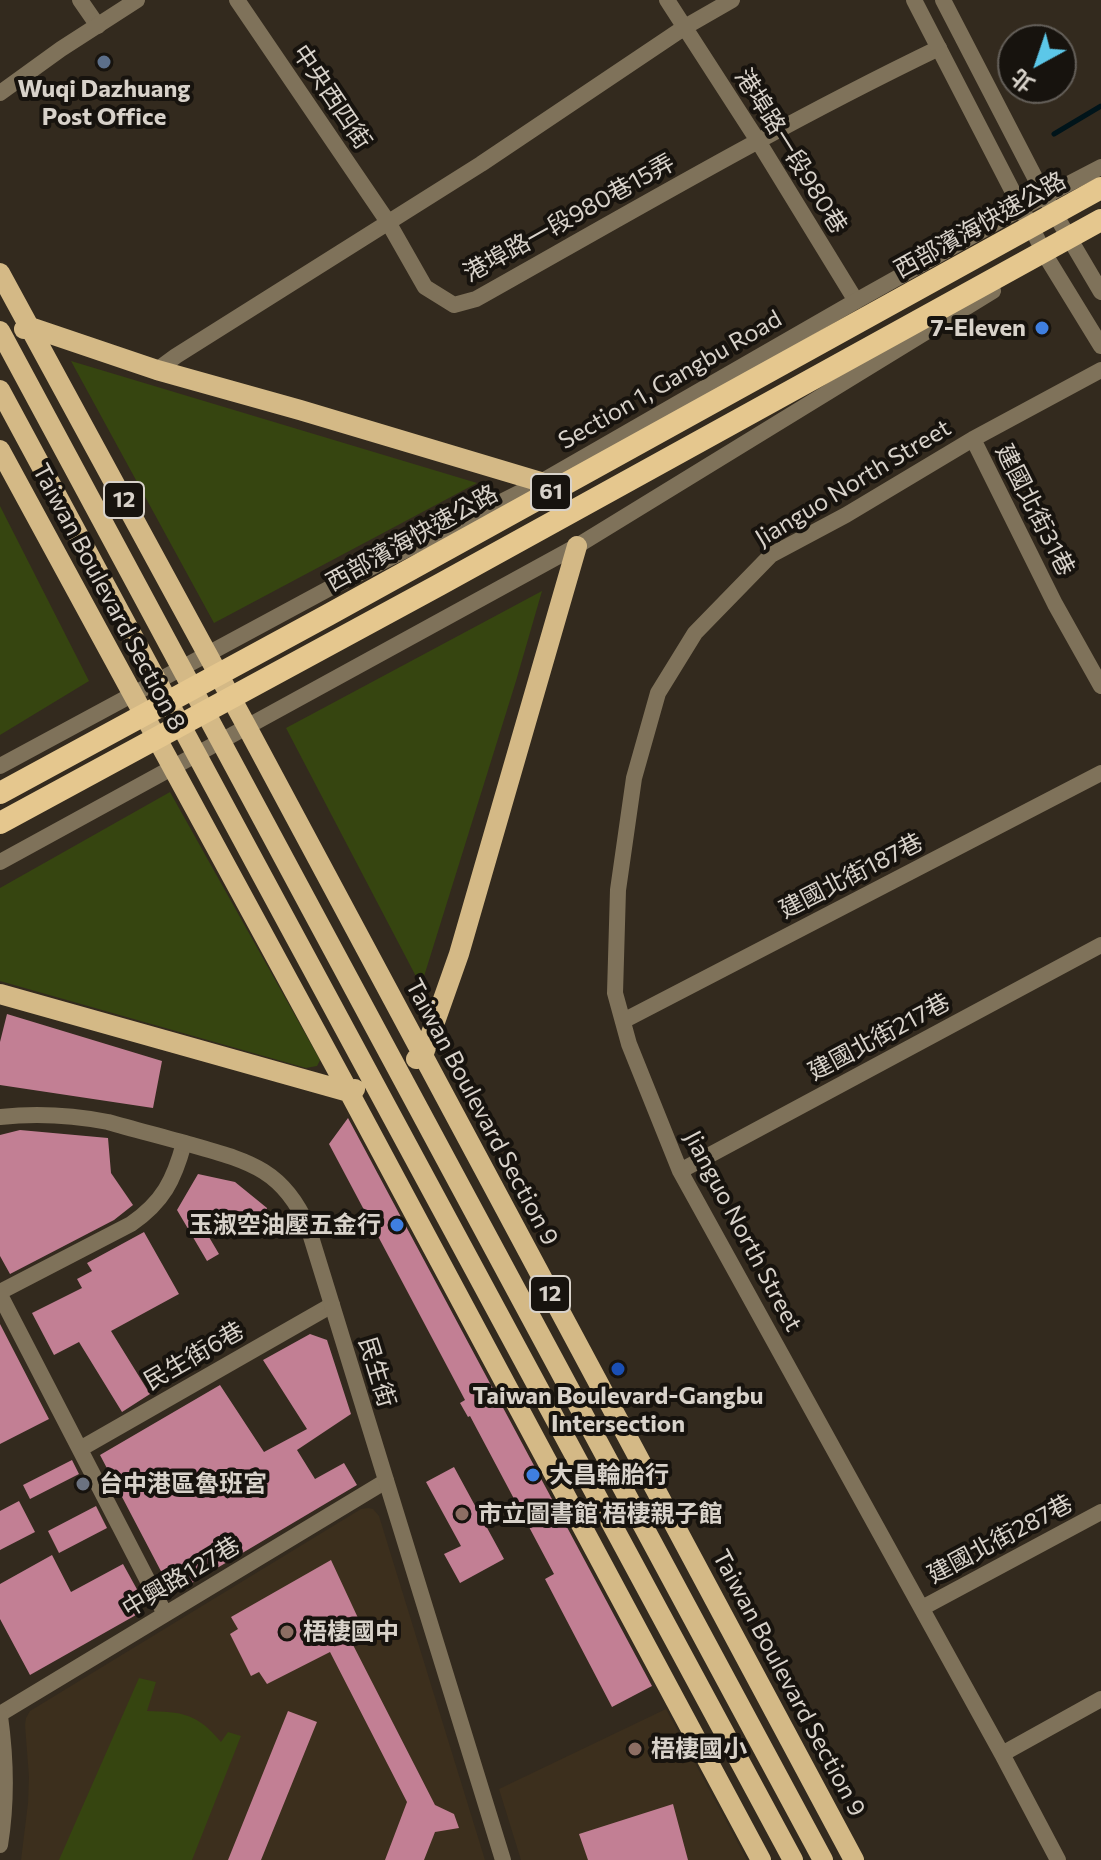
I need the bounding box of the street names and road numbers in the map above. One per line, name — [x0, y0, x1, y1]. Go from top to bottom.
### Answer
street label: 中央西四街 — [287, 39, 377, 155]
street label: 港埠路一段980巷 — [729, 63, 853, 239]
street label: 港埠路一段980巷15弄 — [458, 148, 680, 288]
street label: 西部濱海快速公路 — [889, 166, 1071, 284]
street label: Section 1, Gangbu Road — [553, 304, 787, 456]
street label: Jianguo North Street — [750, 413, 956, 553]
street label: 建國北街31巷 — [989, 439, 1081, 581]
street label: Taiwan Boulevard Section 8 — [26, 459, 192, 735]
road number: 61 — [531, 474, 571, 510]
street label: 西部濱海快速公路 — [321, 479, 503, 597]
road number: 12 — [104, 482, 144, 518]
street label: 建國北街187巷 — [774, 827, 928, 925]
street label: Taiwan Boulevard Section 9 — [399, 974, 565, 1250]
street label: 建國北街217巷 — [803, 988, 955, 1086]
street label: Jianguo North Street — [678, 1126, 808, 1336]
road number: 12 — [530, 1276, 570, 1312]
street label: 民生街6巷 — [139, 1316, 249, 1396]
street label: 民生街 — [353, 1333, 401, 1411]
street label: 建國北街287巷 — [922, 1489, 1078, 1589]
street label: 中興路127巷 — [117, 1531, 245, 1623]
street label: Taiwan Boulevard Section 9 — [706, 1545, 872, 1821]

